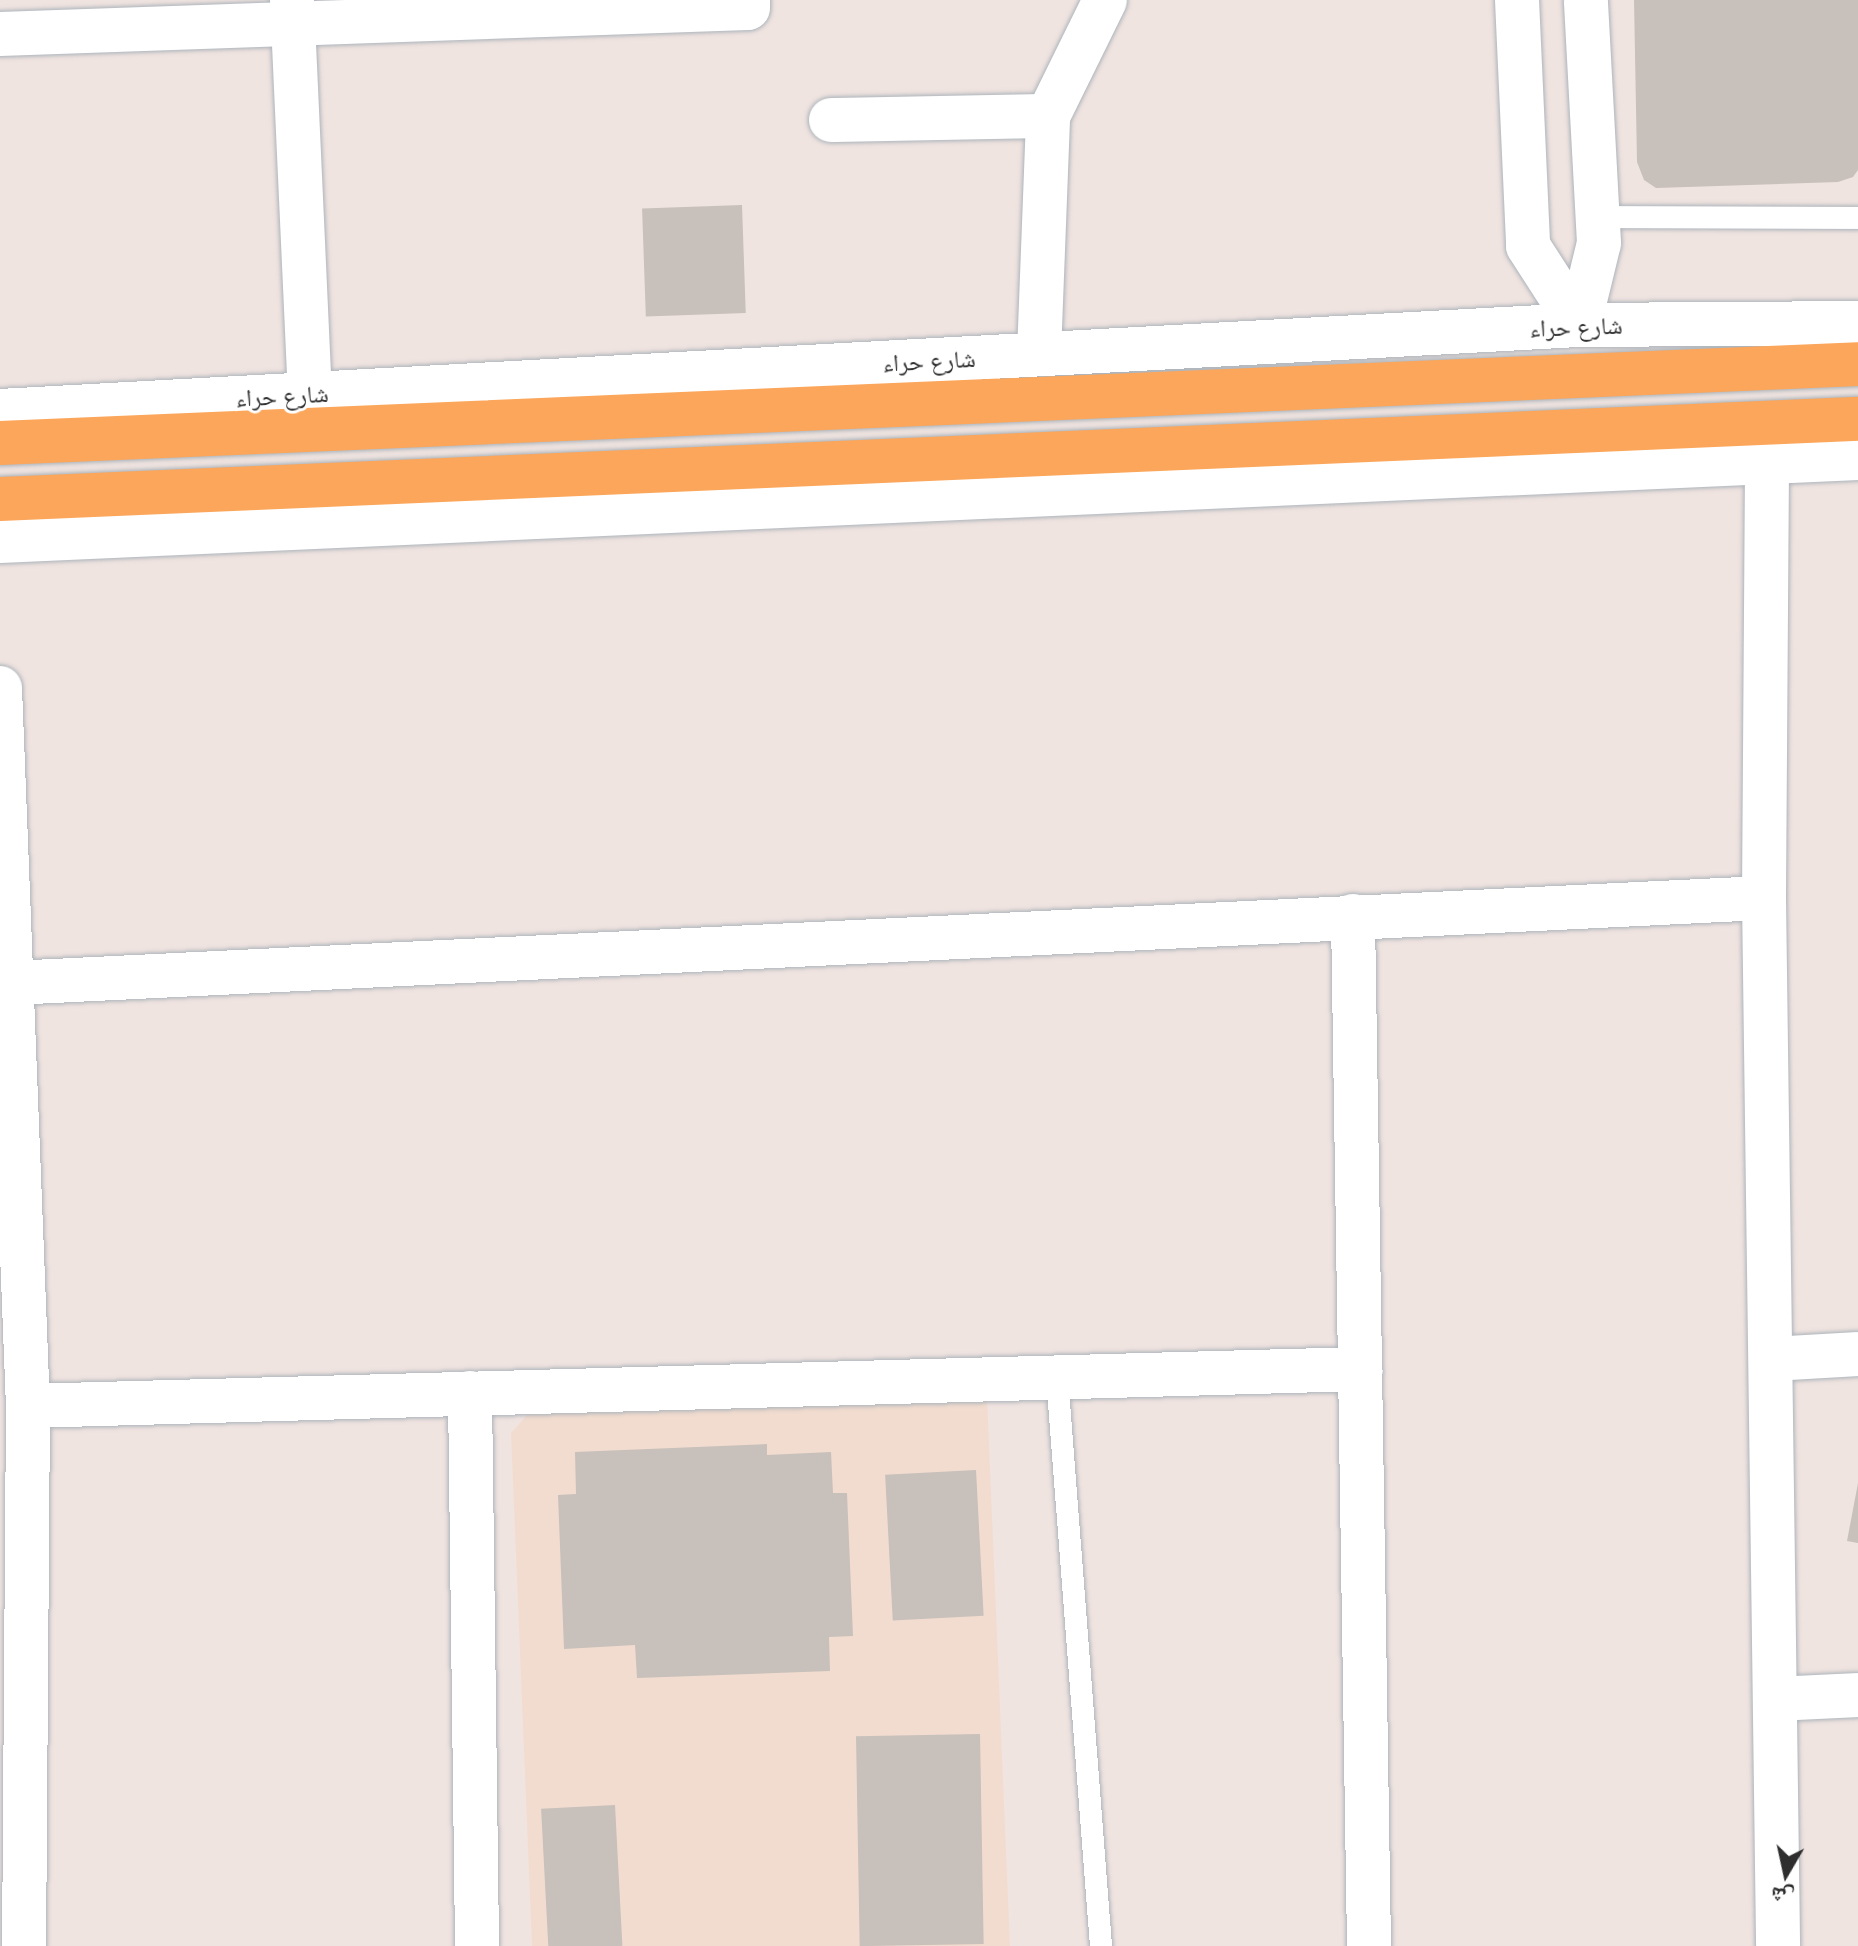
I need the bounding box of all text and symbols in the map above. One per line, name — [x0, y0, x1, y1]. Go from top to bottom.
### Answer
street label: شارع حراء — [1529, 310, 1623, 342]
street label: شارع حراء — [882, 343, 976, 377]
street label: شارع حراء — [235, 378, 329, 412]
north arrow — [1746, 1834, 1826, 1914]
text: ش — [1768, 1881, 1796, 1914]

